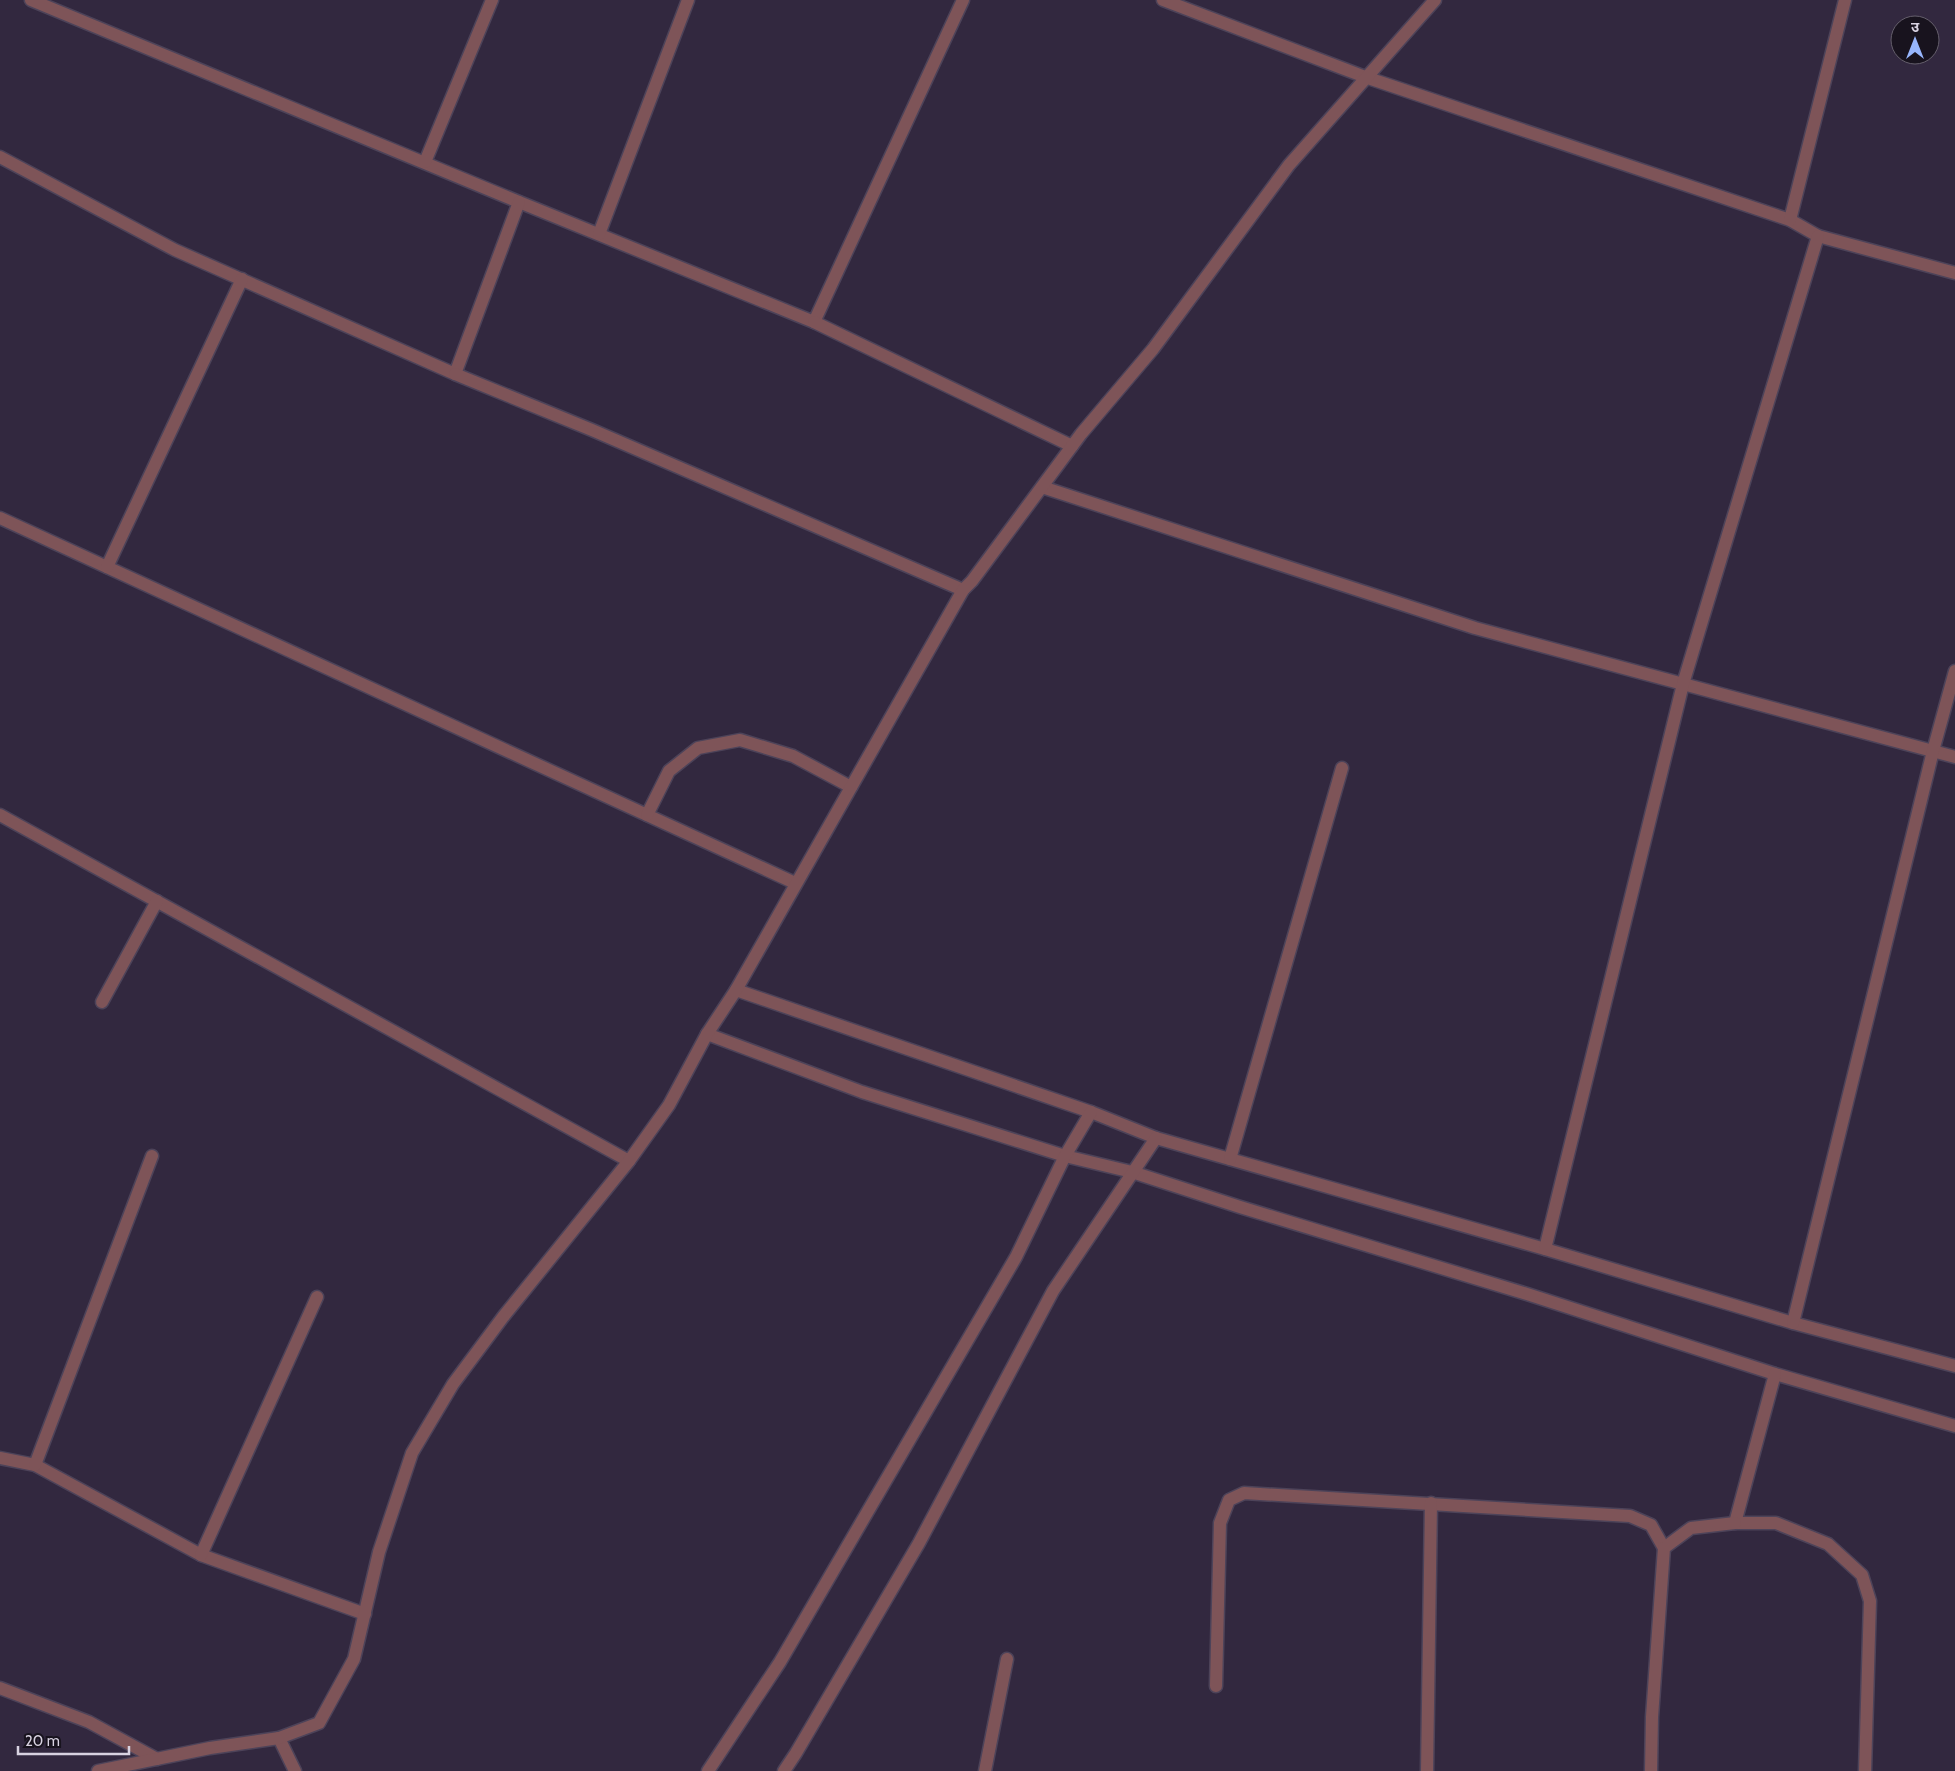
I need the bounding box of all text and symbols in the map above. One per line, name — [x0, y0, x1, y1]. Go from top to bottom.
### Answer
north arrow — [1890, 15, 1940, 65]
text: उ — [1911, 18, 1920, 36]
scale bar — [18, 1724, 129, 1756]
text: 20 m — [25, 1732, 60, 1750]

